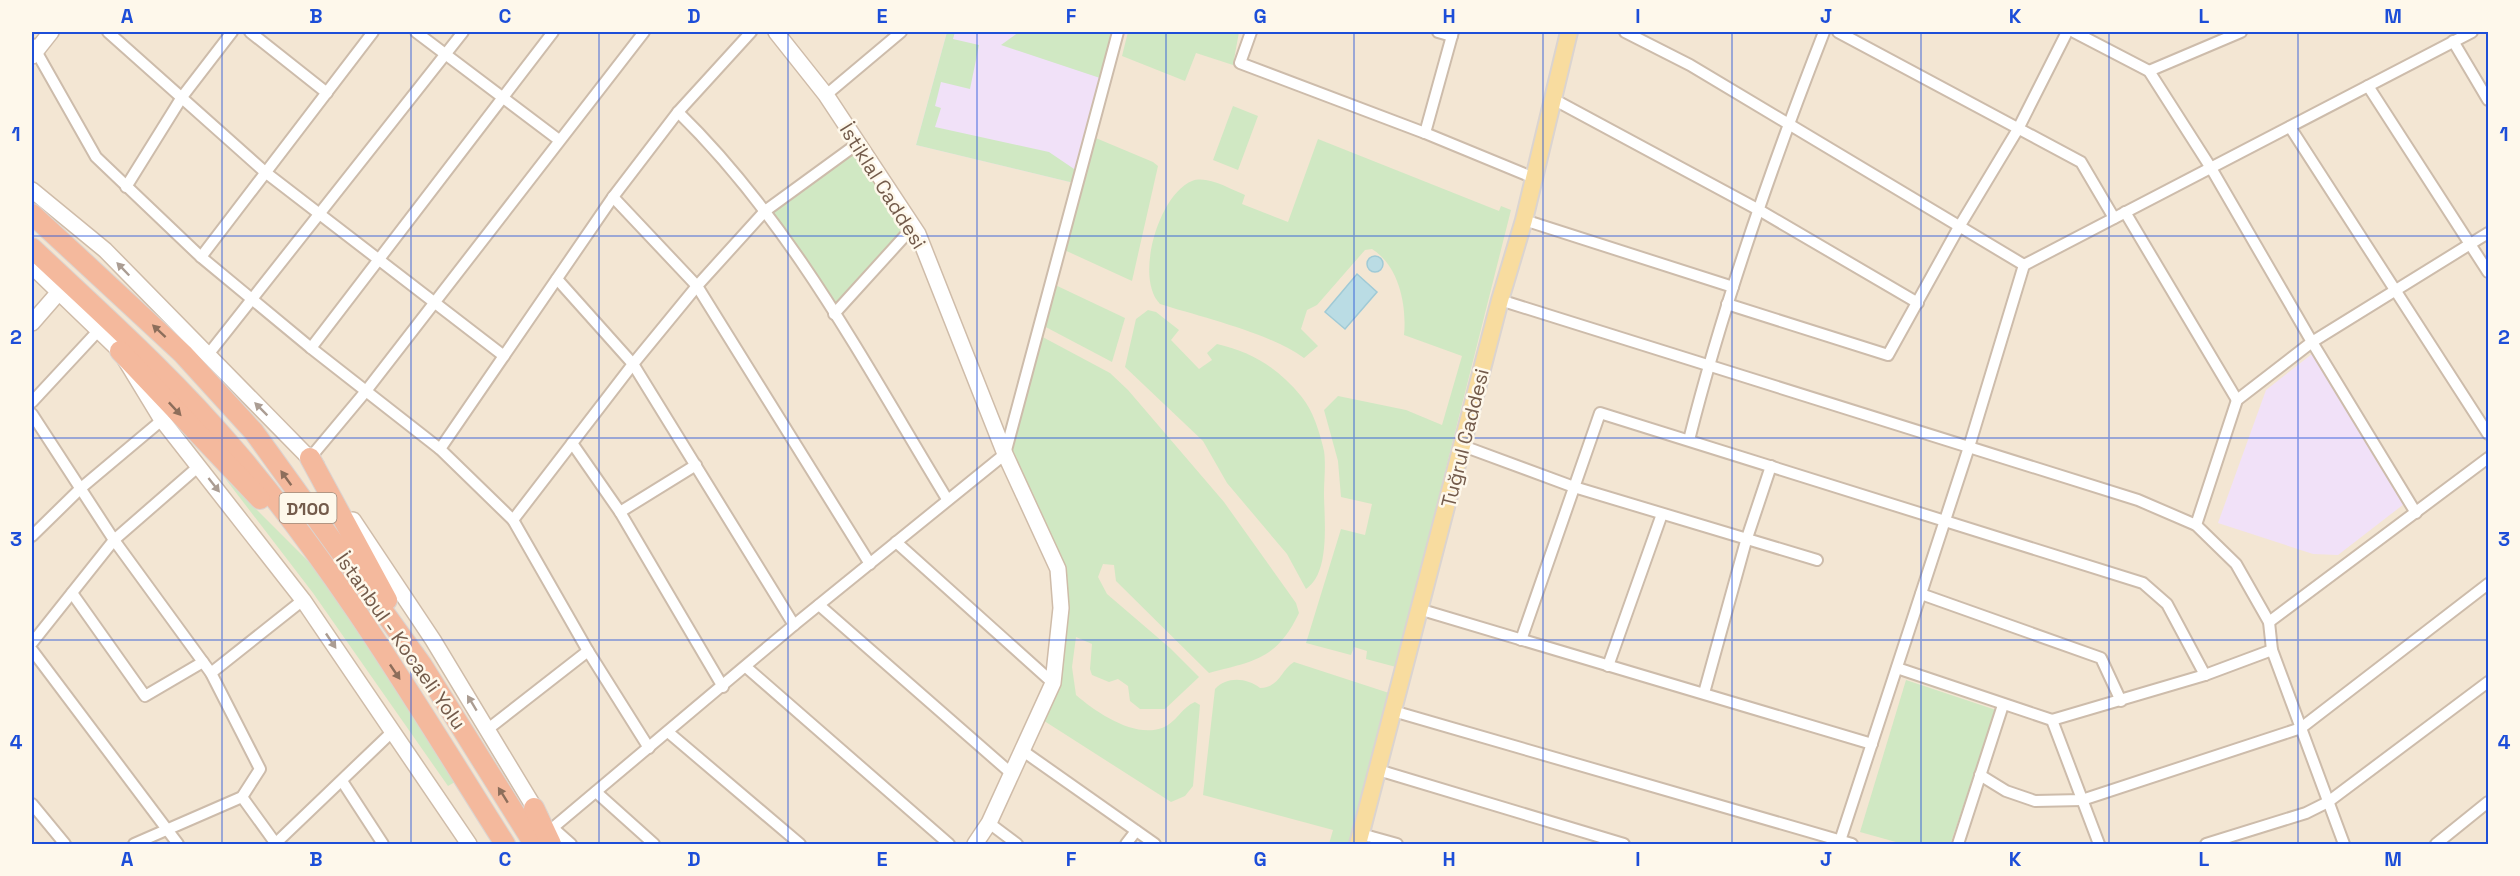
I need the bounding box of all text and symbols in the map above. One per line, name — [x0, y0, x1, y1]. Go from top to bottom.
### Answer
text: A — [121, 3, 134, 29]
text: B — [309, 3, 323, 29]
text: C — [499, 3, 512, 29]
text: D — [687, 3, 701, 29]
text: E — [876, 3, 888, 29]
text: F — [1066, 3, 1077, 29]
text: G — [1253, 3, 1267, 29]
text: H — [1442, 3, 1456, 29]
text: I — [1635, 3, 1641, 29]
text: J — [1820, 3, 1832, 29]
text: K — [2009, 3, 2022, 29]
text: L — [2199, 3, 2210, 29]
text: M — [2384, 3, 2402, 29]
street label: İstiklal Caddesi — [834, 118, 932, 254]
text: 1 — [11, 121, 21, 147]
text: 1 — [2499, 121, 2509, 147]
one-way arrow — [117, 262, 131, 276]
text: 2 — [10, 324, 22, 350]
one-way arrow — [151, 324, 166, 338]
text: 2 — [2498, 324, 2510, 350]
street label: Tuğrul Caddesi — [1435, 366, 1495, 510]
one-way arrow — [168, 401, 181, 416]
one-way arrow — [255, 403, 269, 417]
one-way arrow — [281, 470, 293, 485]
one-way arrow — [207, 477, 220, 493]
road number: D100 — [280, 493, 336, 523]
text: 3 — [10, 526, 22, 552]
text: 3 — [2498, 526, 2510, 552]
street label: İstanbul - Kocaeli Yolu — [330, 547, 472, 735]
one-way arrow — [325, 633, 336, 649]
one-way arrow — [390, 663, 401, 680]
one-way arrow — [466, 695, 477, 711]
text: 4 — [10, 729, 23, 755]
text: 4 — [2498, 729, 2511, 755]
one-way arrow — [497, 787, 508, 803]
text: A — [121, 846, 134, 872]
text: B — [309, 846, 323, 872]
text: C — [499, 846, 512, 872]
text: D — [687, 846, 701, 872]
text: E — [876, 846, 888, 872]
text: F — [1066, 846, 1077, 872]
text: G — [1253, 846, 1267, 872]
text: H — [1442, 846, 1456, 872]
text: I — [1635, 846, 1641, 872]
text: J — [1820, 846, 1832, 872]
text: K — [2009, 846, 2022, 872]
text: L — [2199, 846, 2210, 872]
text: M — [2384, 846, 2402, 872]

